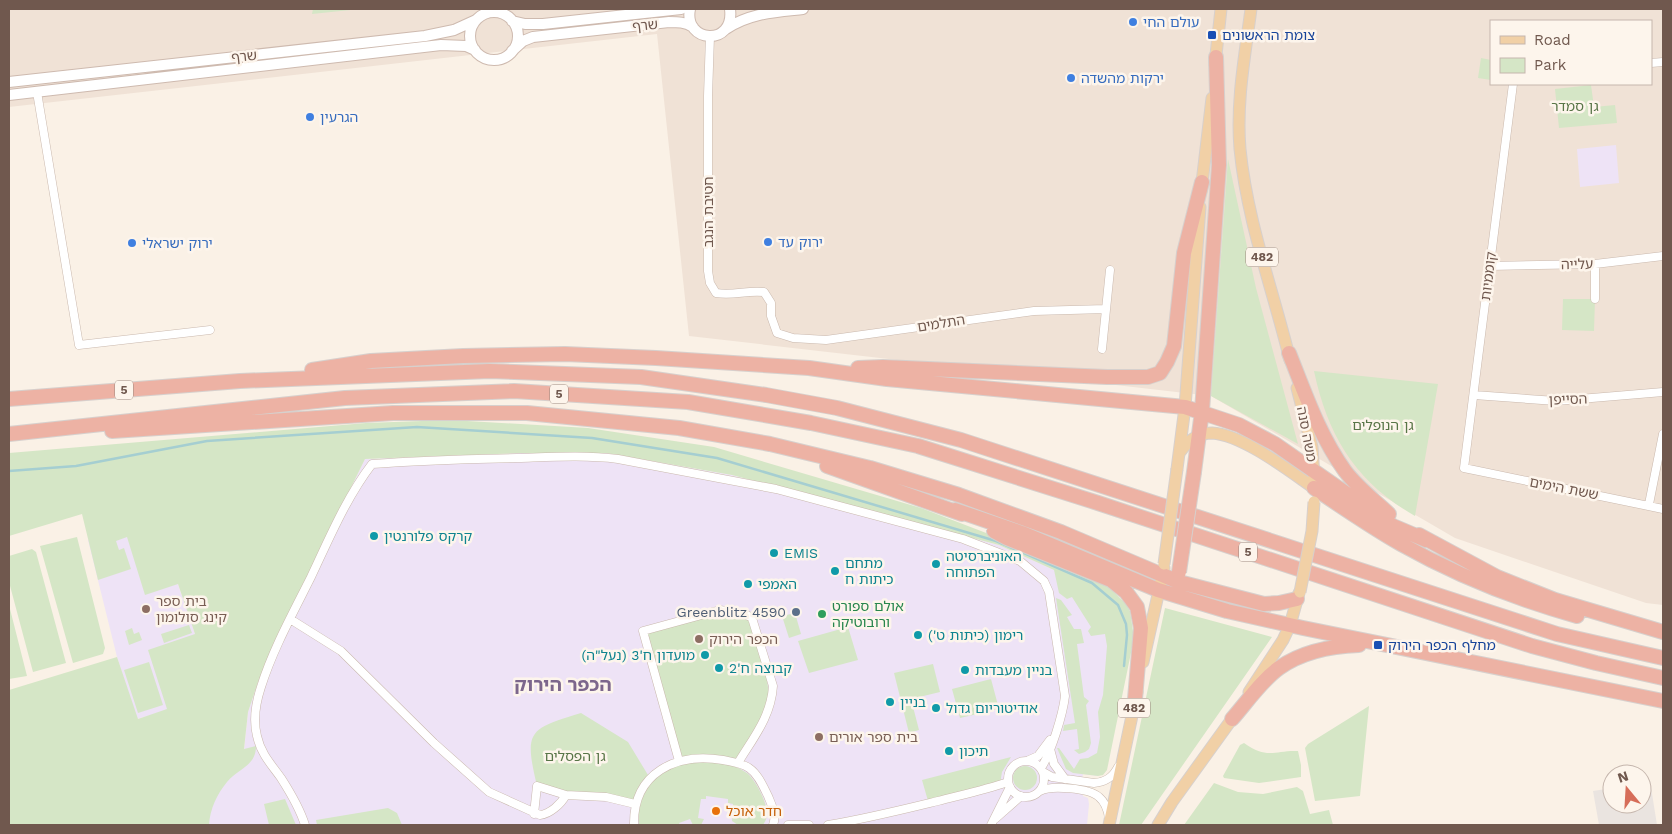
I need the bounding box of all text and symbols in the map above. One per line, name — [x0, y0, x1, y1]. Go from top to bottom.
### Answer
place label: עולם החי — [1143, 14, 1199, 30]
street label: שרף — [631, 16, 659, 34]
marker: עולם החי — [1127, 16, 1139, 28]
legend — [1490, 20, 1652, 85]
place label: צומת הראשונים — [1222, 27, 1315, 43]
marker: צומת הראשונים — [1206, 29, 1218, 41]
text: Road — [1534, 31, 1571, 49]
street label: שרף — [230, 47, 258, 65]
text: Park — [1534, 56, 1567, 74]
place label: ירקות מהשדה — [1081, 70, 1164, 86]
marker: ירקות מהשדה — [1065, 72, 1077, 84]
park label: גן סמדר — [1551, 98, 1599, 114]
place label: הגרעין — [320, 109, 358, 125]
marker: הגרעין — [304, 111, 316, 123]
street label: חטיבת הנגב — [700, 176, 716, 248]
place label: ירוק עד — [778, 234, 823, 250]
place label: ירוק ישראלי — [142, 235, 213, 251]
marker: ירוק עד — [762, 236, 774, 248]
marker: ירוק ישראלי — [126, 237, 138, 249]
road number: 482 — [1246, 248, 1278, 266]
street label: קוממיות — [1477, 250, 1499, 301]
street label: עלייה — [1561, 256, 1593, 272]
street label: התלמים — [916, 311, 966, 335]
road number: 5 — [115, 380, 133, 400]
road number: 5 — [550, 384, 568, 404]
street label: הסייפן — [1548, 390, 1588, 408]
street label: משה סנה — [1294, 405, 1320, 463]
park label: גן הנופלים — [1352, 417, 1414, 433]
street label: ששת הימים — [1528, 473, 1600, 503]
place label: קרקס פלורנטין — [384, 528, 473, 544]
marker: קרקס פלורנטין — [368, 530, 380, 542]
road number: 5 — [1239, 542, 1257, 562]
place label: EMIS — [784, 545, 818, 561]
marker: EMIS — [768, 547, 780, 559]
place label: האוניברסיטה הפתוחה — [946, 548, 1022, 580]
place label: מתחם כיתות ח — [845, 555, 894, 587]
marker: האוניברסיטה הפתוחה — [930, 558, 942, 570]
marker: מתחם כיתות ח — [829, 565, 841, 577]
place label: האמפי — [758, 576, 797, 592]
marker: האמפי — [742, 578, 754, 590]
place label: בית ספר קינג סולומון — [156, 593, 227, 625]
place label: אולם ספורט ורובוטיקה — [832, 598, 904, 630]
marker: בית ספר קינג סולומון — [140, 603, 152, 615]
place label: Greenblitz 4590 — [677, 604, 786, 620]
marker: Greenblitz 4590 — [790, 606, 802, 618]
marker: אולם ספורט ורובוטיקה — [816, 608, 828, 620]
place label: רימון (כיתות ט') — [928, 627, 1023, 643]
marker: רימון (כיתות ט') — [912, 629, 924, 641]
place label: הכפר הירוק — [709, 631, 778, 647]
marker: הכפר הירוק — [693, 633, 705, 645]
place label: מחלף הכפר הירוק — [1388, 637, 1496, 653]
marker: מחלף הכפר הירוק — [1372, 639, 1384, 651]
place label: מועדון ח'3 (נעל"ה) — [581, 647, 695, 663]
marker: מועדון ח'3 (נעל"ה) — [699, 649, 711, 661]
place label: קבוצה ח'2 — [729, 660, 792, 676]
marker: קבוצה ח'2 — [713, 662, 725, 674]
place label: בניין מעבדות — [975, 662, 1053, 678]
marker: בניין מעבדות — [959, 664, 971, 676]
district label: הכפר הירוק — [514, 673, 612, 696]
place label: בניין — [900, 694, 926, 710]
marker: בניין — [884, 696, 896, 708]
road number: 482 — [1118, 698, 1150, 718]
place label: אודיטוריום גדול — [946, 700, 1038, 716]
marker: אודיטוריום גדול — [930, 702, 942, 714]
place label: בית ספר אורים — [829, 729, 918, 745]
marker: בית ספר אורים — [813, 731, 825, 743]
place label: תיכון — [959, 743, 988, 759]
marker: תיכון — [943, 745, 955, 757]
park label: גן הפסלים — [544, 748, 606, 764]
north arrow — [1602, 764, 1652, 814]
text: N — [1616, 767, 1630, 786]
place label: חדר אוכל — [726, 803, 782, 819]
marker: חדר אוכל — [710, 805, 722, 817]

